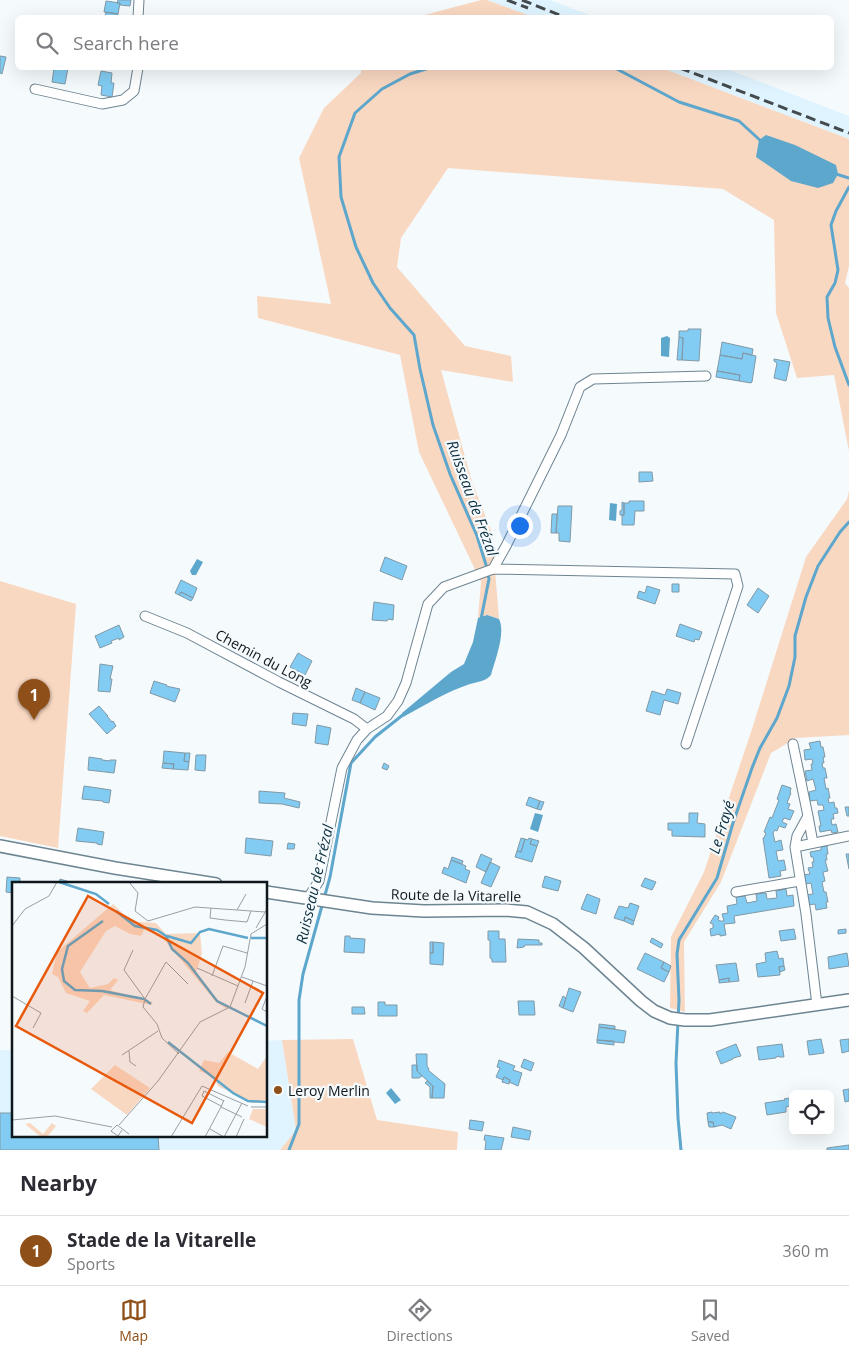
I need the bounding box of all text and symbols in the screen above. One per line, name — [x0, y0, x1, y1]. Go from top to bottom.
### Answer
search box — [15, 15, 834, 70]
icon: search — [33, 29, 61, 57]
text: Search here — [73, 30, 179, 56]
water label: Ruisseau de Frézal — [443, 437, 504, 560]
your location — [507, 513, 533, 539]
street label: Chemin du Long — [212, 625, 316, 692]
pin: 1 — [18, 679, 50, 720]
water label: Le Frayé — [703, 798, 739, 856]
water label: Ruisseau de Frézal — [291, 821, 338, 946]
inset map — [12, 882, 268, 1138]
street label: Route de la Vitarelle — [391, 884, 521, 906]
place label: Leroy Merlin — [288, 1081, 370, 1100]
marker: Leroy Merlin — [272, 1084, 284, 1096]
map controls — [789, 1090, 834, 1135]
button: locate — [789, 1090, 834, 1135]
text: Nearby — [20, 1169, 97, 1197]
text: Stade de la Vitarelle — [67, 1227, 256, 1253]
text: 1 — [31, 1240, 41, 1262]
text: 360 m — [783, 1240, 829, 1262]
text: Sports — [67, 1253, 115, 1275]
tab: Map — [119, 1296, 148, 1345]
tab: Directions — [386, 1296, 453, 1345]
tab: Saved — [691, 1296, 730, 1345]

